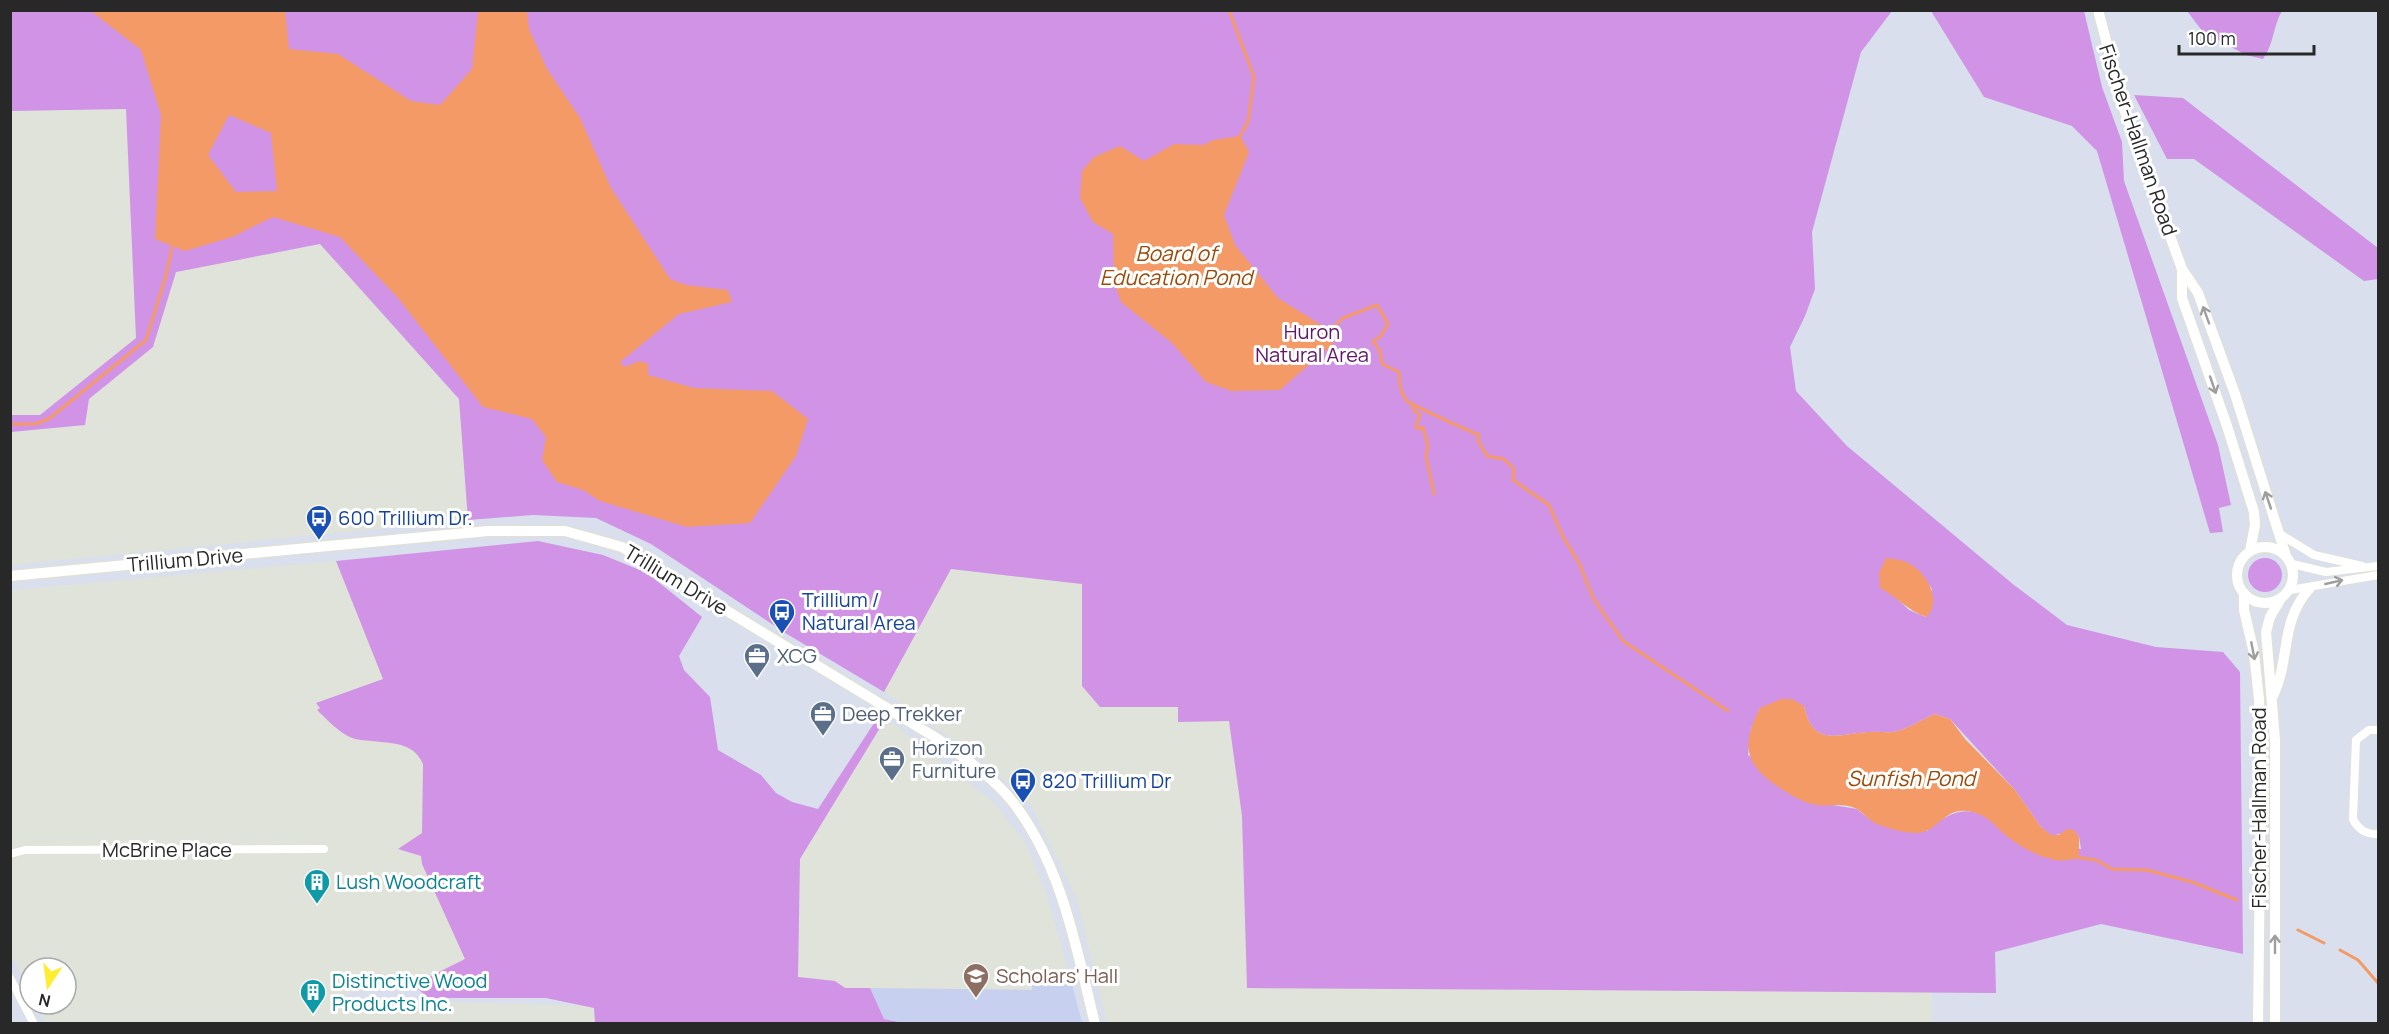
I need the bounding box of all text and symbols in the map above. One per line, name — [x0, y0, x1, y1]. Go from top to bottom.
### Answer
scale bar — [2179, 18, 2314, 56]
text: 100 m — [2188, 26, 2236, 50]
street label: Fischer-Hallman Road — [2093, 40, 2184, 239]
water label: Board of Education Pond — [1100, 239, 1255, 291]
one-way arrow — [2200, 306, 2211, 325]
park label: Huron Natural Area — [1255, 318, 1369, 368]
one-way arrow — [2208, 375, 2219, 394]
one-way arrow — [2262, 491, 2273, 510]
bus stop icon: 600 Trillium Dr. — [304, 503, 334, 541]
place label: 600 Trillium Dr. — [338, 504, 473, 531]
street label: Trillium Drive — [619, 538, 733, 621]
street label: Trillium Drive — [126, 541, 244, 578]
one-way arrow — [2324, 576, 2343, 587]
place label: Trillium / Natural Area — [802, 586, 916, 636]
bus stop icon: Trillium / Natural Area — [767, 597, 797, 635]
office icon: XCG — [742, 641, 772, 679]
one-way arrow — [2248, 641, 2259, 660]
place label: XCG — [777, 642, 817, 669]
office icon: Deep Trekker — [808, 699, 838, 737]
place label: Deep Trekker — [842, 700, 963, 727]
street label: Fischer-Hallman Road — [2245, 708, 2272, 908]
place label: Horizon Furniture — [912, 734, 996, 784]
office icon: Horizon Furniture — [877, 744, 907, 782]
water label: Sunfish Pond — [1847, 764, 1978, 792]
bus stop icon: 820 Trillium Dr — [1008, 766, 1038, 804]
place label: 820 Trillium Dr — [1042, 767, 1172, 794]
street label: McBrine Place — [102, 836, 232, 863]
building icon: Lush Woodcraft — [302, 867, 332, 905]
place label: Lush Woodcraft — [336, 868, 482, 895]
one-way arrow — [2269, 935, 2281, 955]
north arrow — [18, 956, 78, 1016]
school or university icon: Scholars' Hall — [961, 961, 991, 999]
place label: Scholars' Hall — [996, 962, 1118, 989]
place label: Distinctive Wood Products Inc. — [332, 967, 487, 1017]
building icon: Distinctive Wood Products Inc. — [298, 977, 328, 1015]
text: N — [37, 989, 53, 1013]

